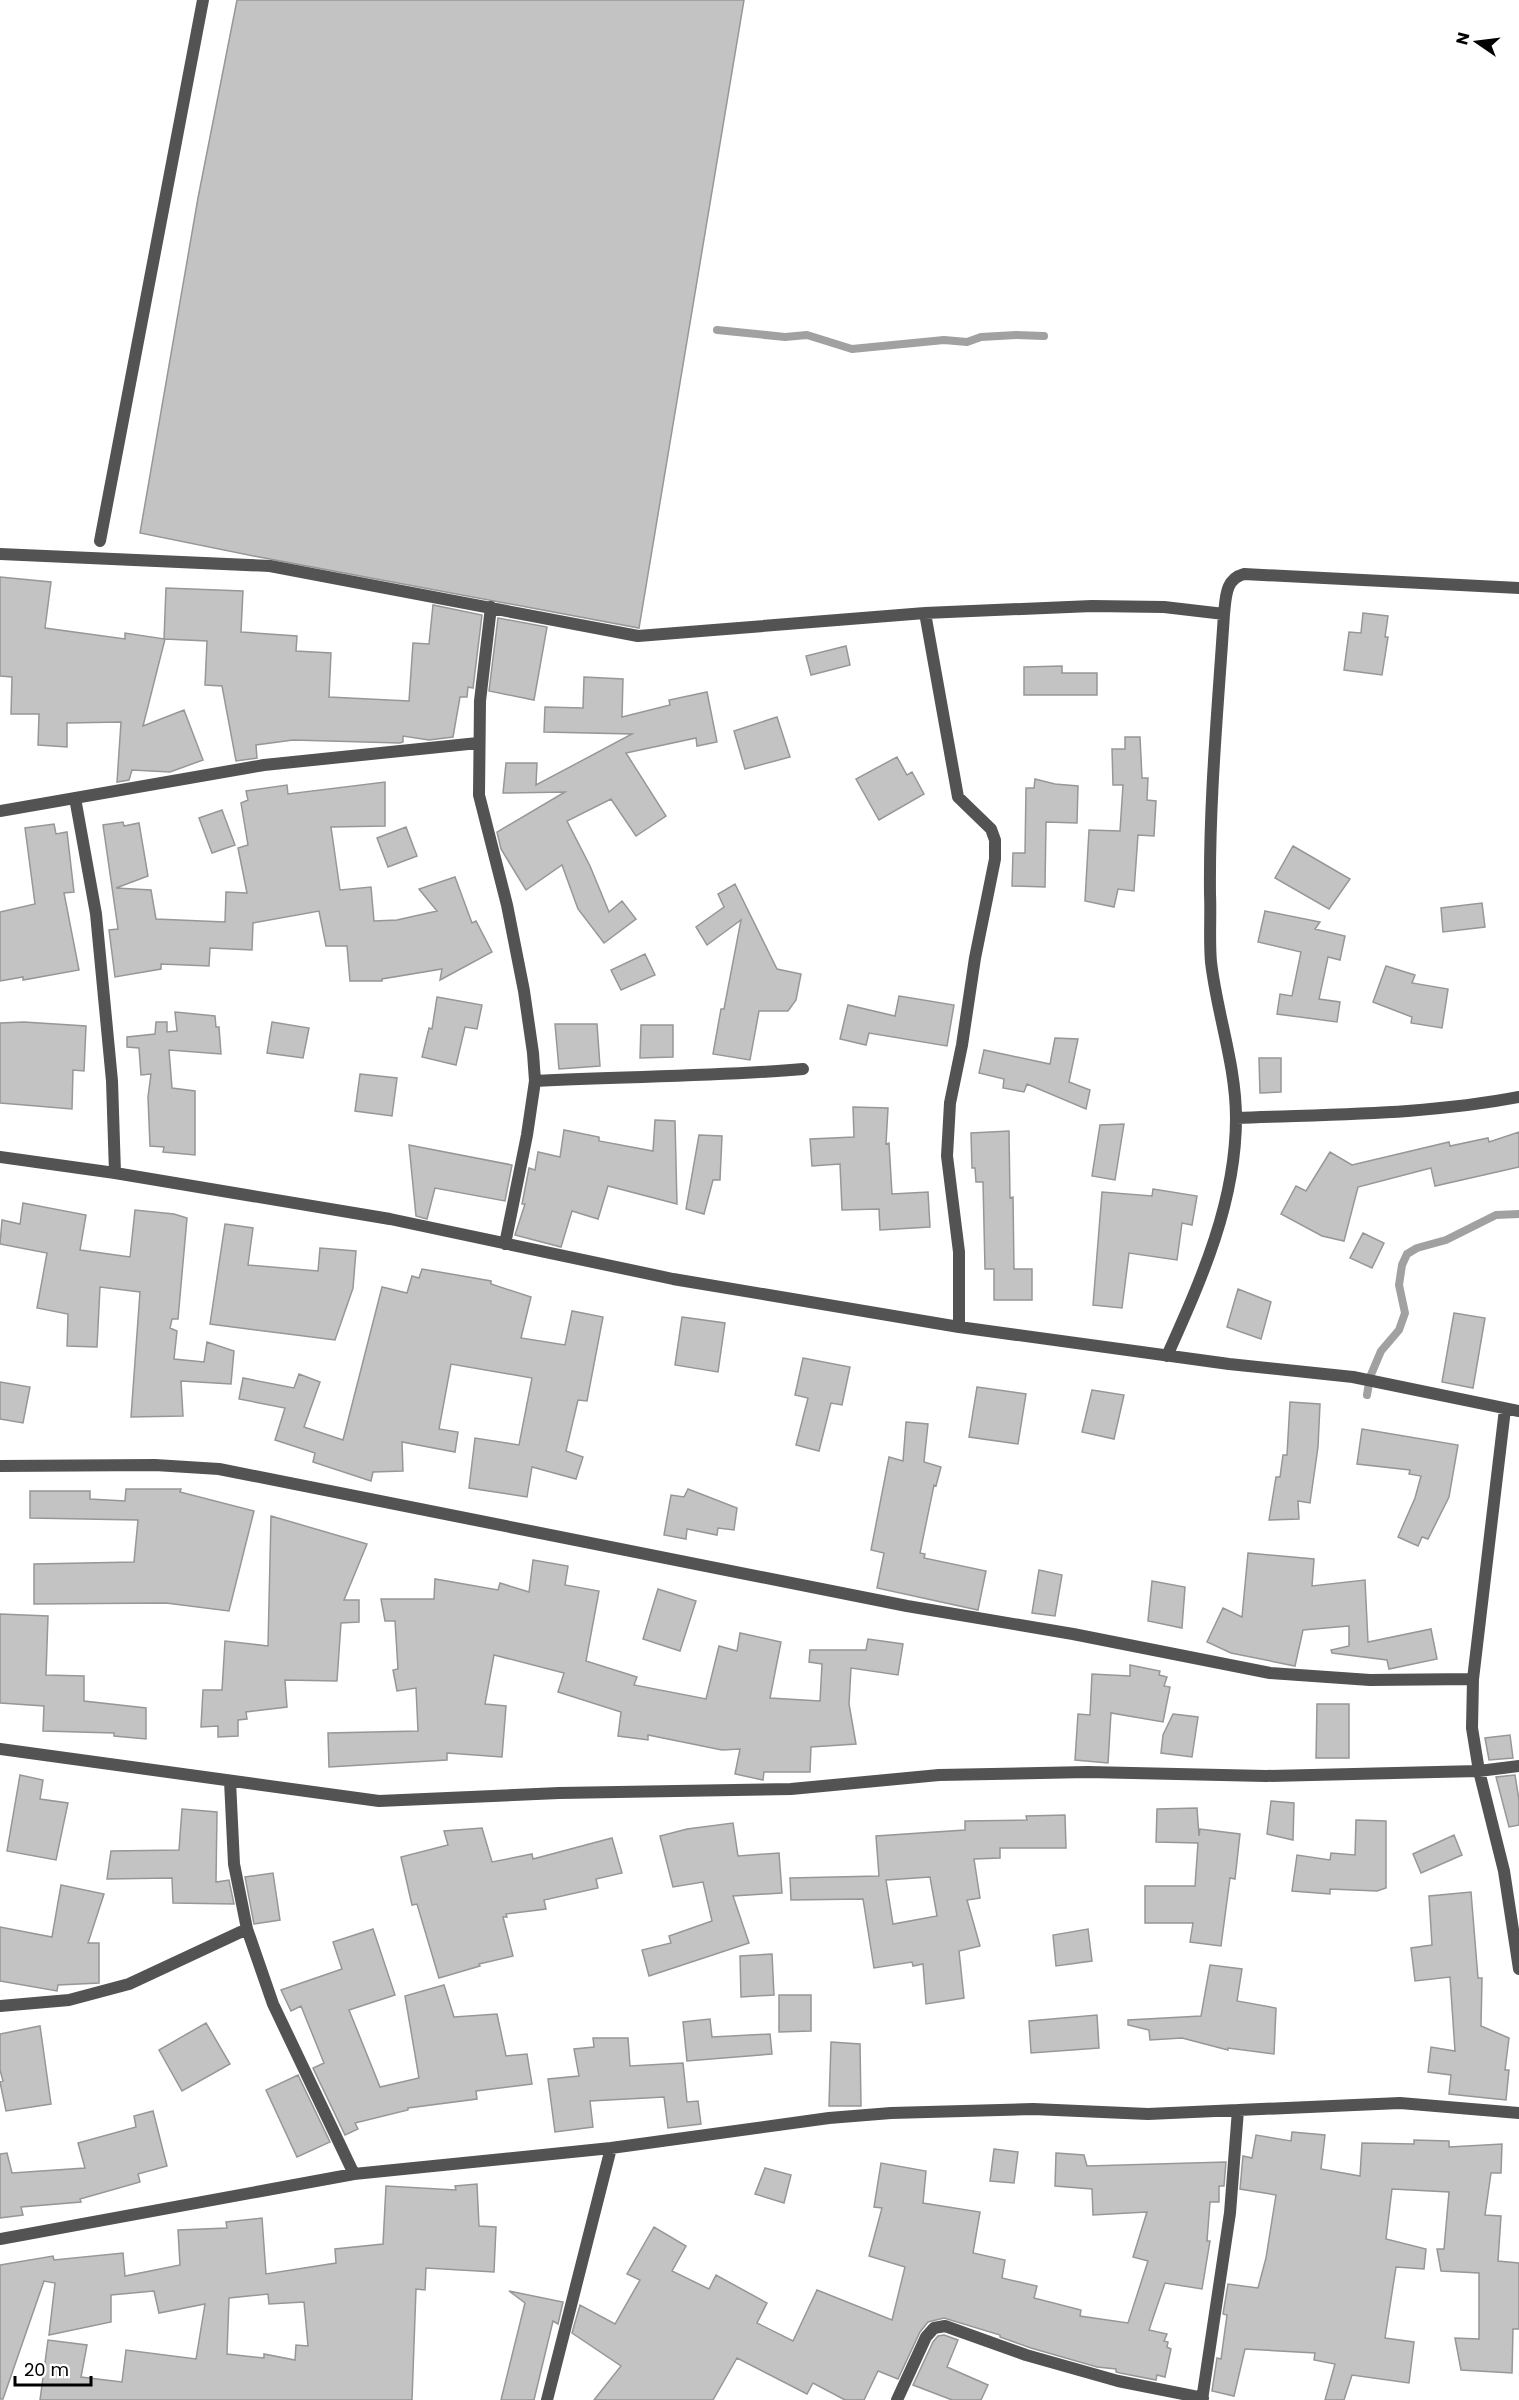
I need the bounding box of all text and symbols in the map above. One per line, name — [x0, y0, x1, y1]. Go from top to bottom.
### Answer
north arrow — [1447, 12, 1507, 72]
text: N — [1450, 30, 1476, 47]
scale bar — [15, 2349, 92, 2387]
text: 20 m — [24, 2357, 69, 2382]

